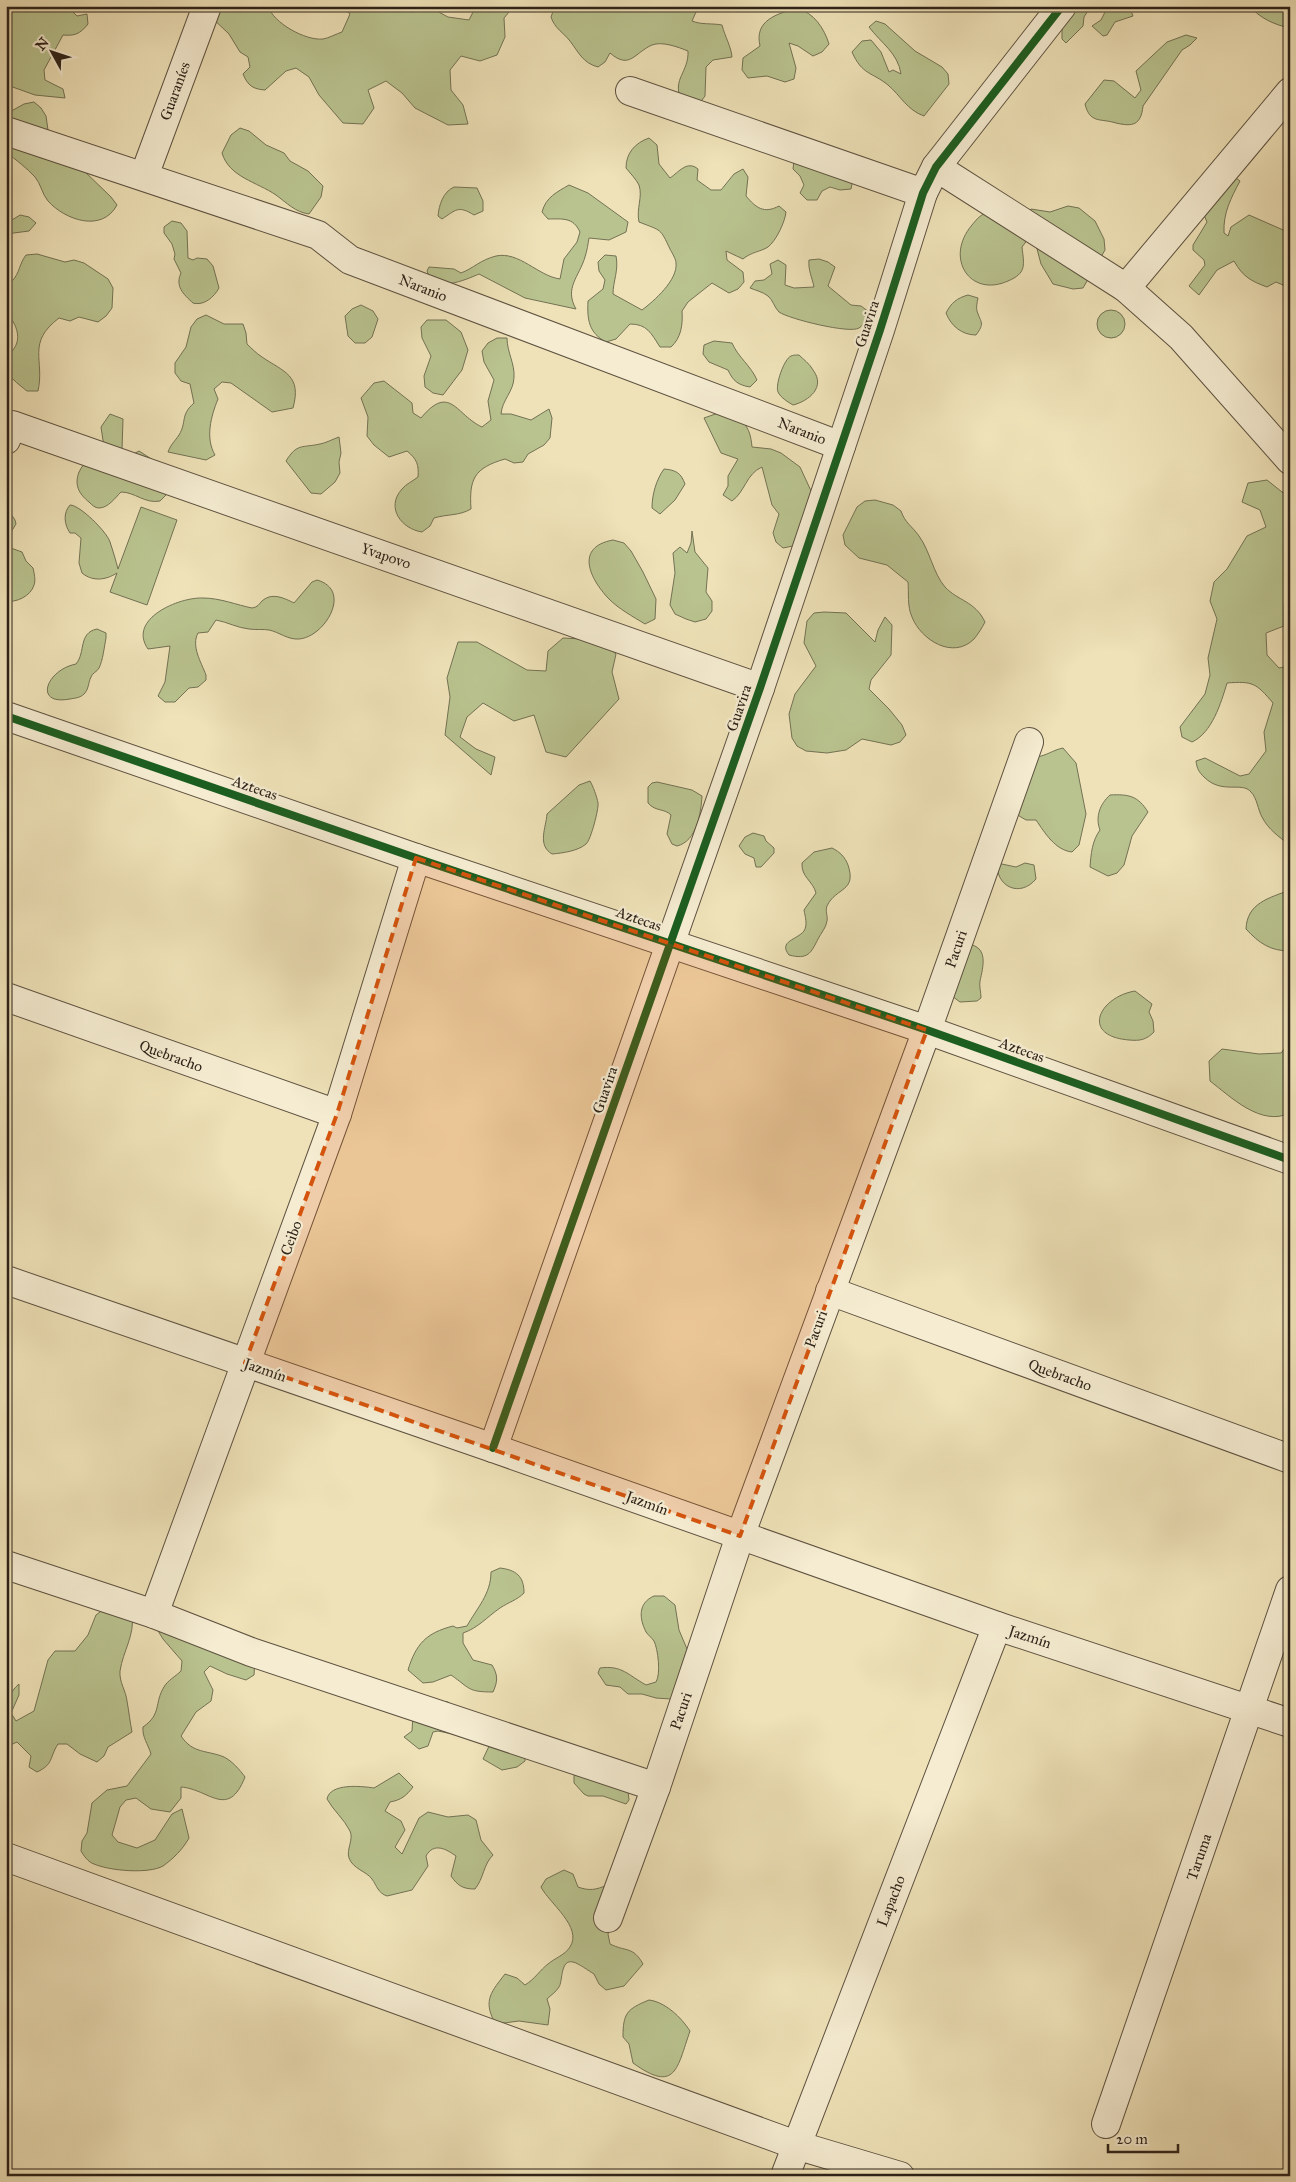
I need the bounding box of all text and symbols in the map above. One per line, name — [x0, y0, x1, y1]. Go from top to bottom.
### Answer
north arrow — [28, 28, 78, 78]
text: N — [32, 34, 53, 54]
street label: Guaraníes — [156, 59, 194, 123]
street label: Naranio — [396, 271, 450, 306]
street label: Guavira — [851, 298, 883, 350]
street label: Naranio — [775, 414, 829, 449]
street label: Yvapovo — [359, 539, 414, 573]
street label: Guavira — [723, 682, 756, 734]
street label: Aztecas — [229, 772, 280, 804]
street label: Aztecas — [613, 903, 664, 935]
street label: Pacuri — [941, 928, 971, 970]
street label: Aztecas — [996, 1033, 1047, 1066]
street label: Quebracho — [137, 1036, 206, 1076]
street label: Guavira — [589, 1064, 622, 1116]
street label: Ceibo — [276, 1218, 306, 1258]
street label: Pacuri — [801, 1308, 831, 1350]
street label: Jazmín — [239, 1354, 289, 1387]
street label: Quebracho — [1026, 1355, 1095, 1395]
street label: Jazmín — [621, 1486, 671, 1520]
street label: Jazmín — [1004, 1621, 1054, 1653]
street label: Pacuri — [666, 1690, 696, 1732]
street label: Taruma — [1183, 1831, 1216, 1883]
street label: Lapacho — [873, 1872, 909, 1929]
scale bar — [1108, 2122, 1178, 2154]
text: 20 m — [1116, 2130, 1148, 2148]

